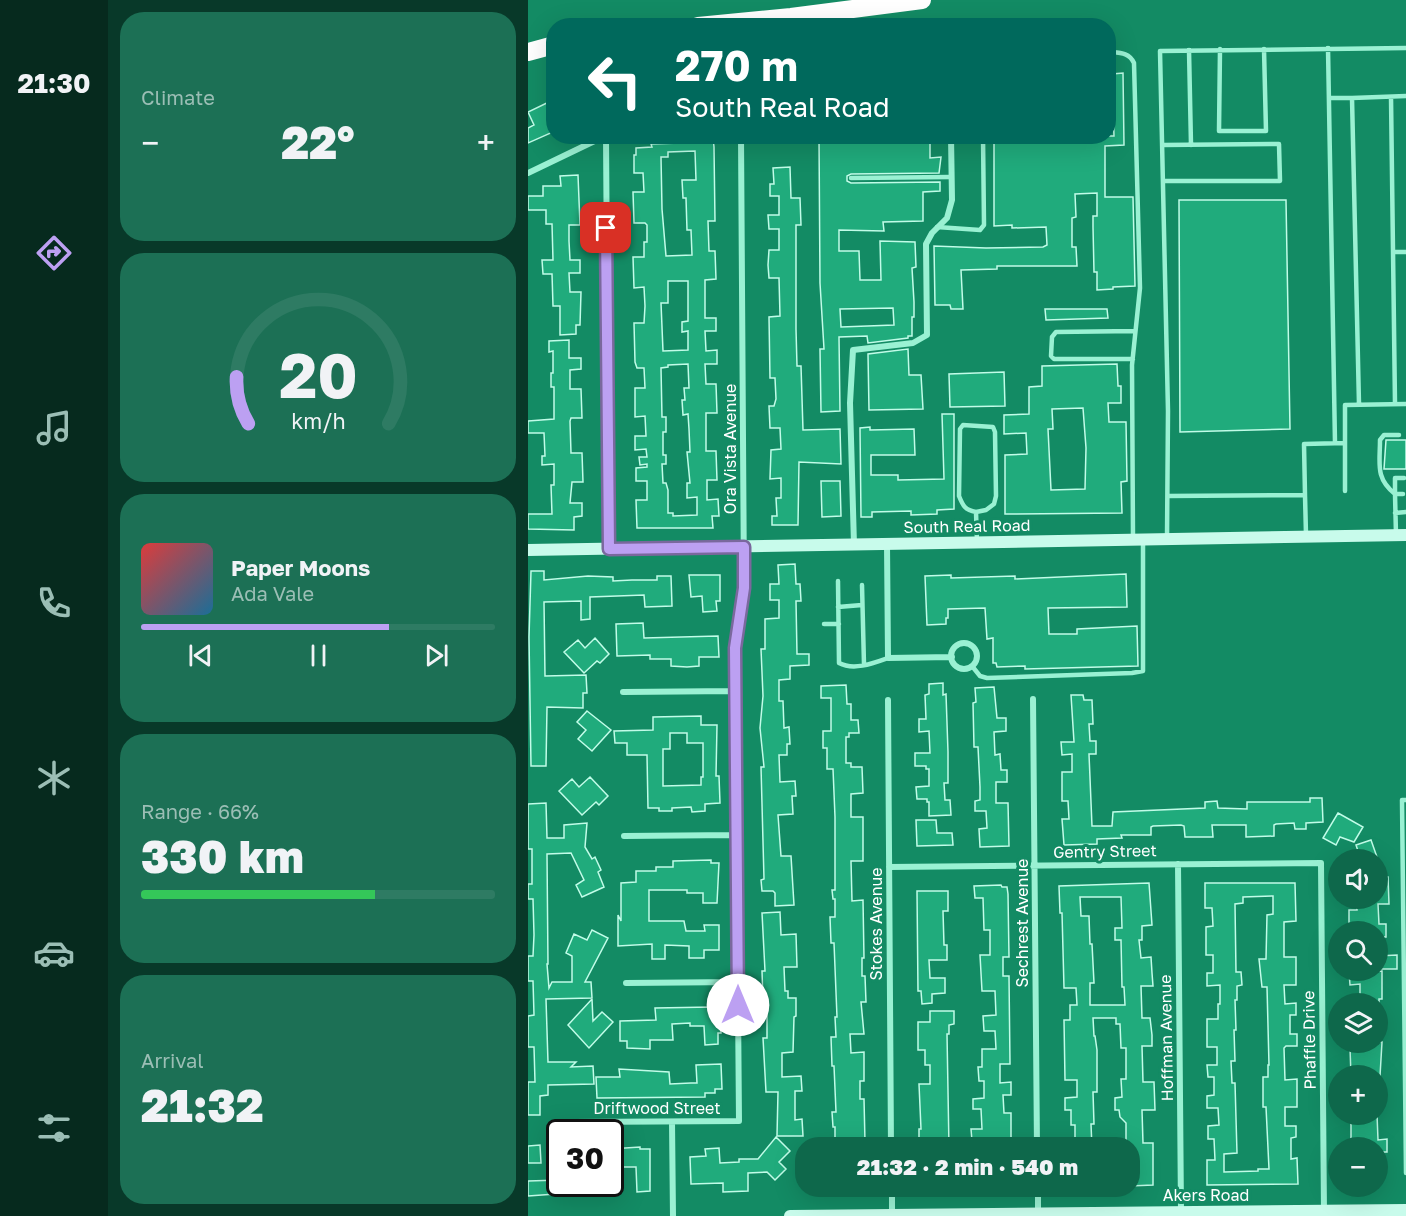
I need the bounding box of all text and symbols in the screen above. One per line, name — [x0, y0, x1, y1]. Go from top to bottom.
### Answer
text: 270 m — [675, 40, 798, 90]
icon: left — [576, 42, 654, 120]
text: 21:30 — [17, 67, 91, 99]
text: Climate — [141, 85, 215, 109]
text: South Real Road — [675, 91, 890, 123]
text: 22° — [281, 115, 355, 169]
text: − — [141, 123, 159, 162]
text: + — [477, 123, 495, 162]
pin — [580, 202, 631, 253]
icon: arrive — [589, 211, 622, 244]
icon: directions — [33, 232, 75, 274]
text: 20 — [279, 337, 357, 412]
street label: Ora Vista Avenue — [720, 384, 740, 514]
icon: music — [33, 407, 75, 449]
text: km/h — [291, 409, 345, 435]
street label: South Real Road — [903, 515, 1031, 537]
text: Paper Moons — [231, 554, 370, 581]
text: Ada Vale — [231, 581, 314, 605]
icon: phone — [33, 582, 75, 624]
icon: previous — [184, 639, 217, 672]
icon: pause — [302, 639, 335, 672]
icon: next — [420, 639, 453, 672]
icon: climate — [33, 757, 75, 799]
text: Range · 66% — [141, 799, 259, 823]
text: 330 km — [141, 829, 304, 883]
street label: Gentry Street — [1053, 840, 1157, 862]
map controls — [1328, 849, 1388, 1197]
button: sound — [1328, 849, 1388, 909]
street label: Sechrest Avenue — [1012, 859, 1032, 987]
street label: Stokes Avenue — [866, 868, 886, 980]
button: search — [1328, 921, 1388, 981]
icon: car — [33, 932, 75, 974]
position arrow — [706, 973, 770, 1037]
street label: Hoffman Avenue — [1155, 974, 1177, 1102]
street label: Phaffle Drive — [1298, 990, 1320, 1090]
button: layers — [1328, 993, 1388, 1053]
text: Arrival — [141, 1048, 204, 1072]
button: + — [1328, 1065, 1388, 1125]
text: 21:32 — [141, 1078, 264, 1132]
street label: Driftwood Street — [593, 1098, 721, 1118]
icon: filters — [33, 1107, 75, 1149]
speed limit sign: 30 — [546, 1119, 624, 1197]
button: − — [1328, 1137, 1388, 1197]
text: 21:32 · 2 min · 540 m — [857, 1153, 1078, 1180]
street label: Akers Road — [1163, 1185, 1249, 1205]

